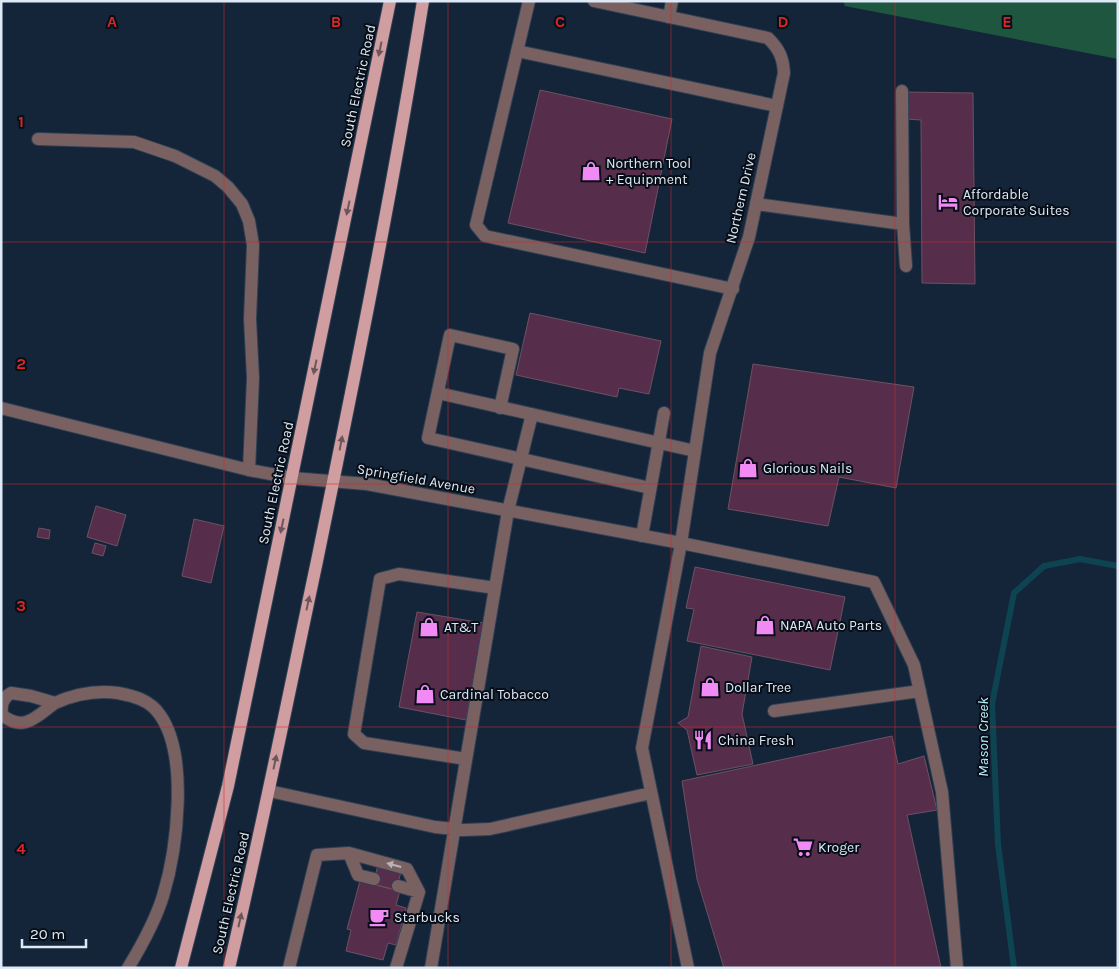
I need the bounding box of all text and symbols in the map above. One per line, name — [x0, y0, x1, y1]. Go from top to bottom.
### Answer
text: A — [107, 12, 117, 31]
text: B — [331, 12, 341, 31]
text: C — [555, 12, 565, 31]
text: D — [778, 12, 789, 31]
text: E — [1002, 12, 1012, 31]
street label: South Electric Road — [337, 23, 379, 149]
one-way arrow — [376, 41, 384, 57]
text: 1 — [18, 112, 24, 131]
street label: Northern Drive — [722, 151, 760, 245]
place label: Northern Tool + Equipment — [606, 155, 691, 188]
shop icon: Northern Tool + Equipment — [580, 160, 602, 182]
place label: Affordable Corporate Suites — [963, 186, 1070, 219]
hotel icon: Affordable Corporate Suites — [937, 191, 959, 213]
one-way arrow — [343, 201, 351, 217]
text: 2 — [16, 354, 26, 373]
one-way arrow — [311, 360, 319, 375]
street label: South Electric Road — [255, 420, 297, 546]
one-way arrow — [337, 435, 345, 451]
shop icon: Glorious Nails — [737, 457, 759, 479]
street label: Springfield Avenue — [355, 460, 477, 498]
place label: Glorious Nails — [763, 460, 852, 477]
one-way arrow — [278, 519, 286, 534]
one-way arrow — [304, 595, 312, 610]
text: 3 — [16, 596, 26, 615]
shop icon: NAPA Auto Parts — [754, 614, 776, 636]
shop icon: AT&T — [418, 616, 440, 638]
place label: NAPA Auto Parts — [780, 617, 882, 634]
place label: AT&T — [444, 619, 478, 636]
shop icon: Dollar Tree — [699, 676, 721, 698]
place label: Dollar Tree — [725, 679, 791, 696]
shop icon: Cardinal Tobacco — [414, 683, 436, 705]
place label: Cardinal Tobacco — [440, 686, 549, 703]
water label: Mason Creek — [974, 697, 992, 777]
restaurant icon: China Fresh — [692, 729, 714, 751]
place label: China Fresh — [718, 732, 794, 749]
one-way arrow — [271, 754, 279, 769]
street label: South Electric Road — [209, 830, 253, 956]
supermarket icon: Kroger — [792, 836, 814, 858]
text: 4 — [16, 839, 26, 858]
place label: Kroger — [818, 839, 860, 856]
one-way arrow — [387, 861, 402, 869]
cafe icon: Starbucks — [368, 906, 390, 928]
place label: Starbucks — [394, 909, 460, 926]
one-way arrow — [236, 913, 244, 928]
scale bar — [22, 916, 86, 948]
text: 20 m — [30, 925, 65, 943]

